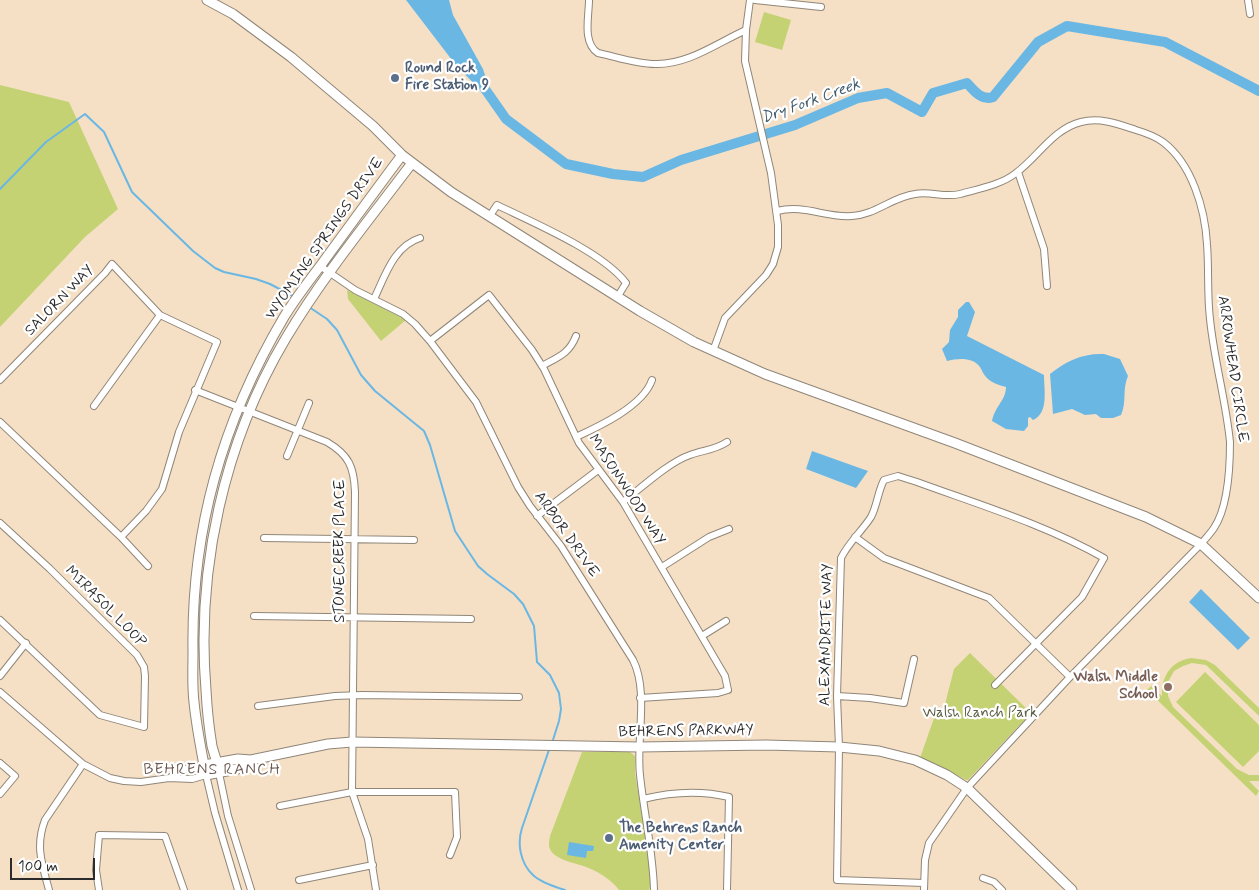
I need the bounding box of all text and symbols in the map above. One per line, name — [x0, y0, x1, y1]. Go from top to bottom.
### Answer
place label: Round Rock Fire Station 9 — [405, 60, 489, 95]
marker: Round Rock Fire Station 9 — [389, 72, 401, 84]
water label: Dry Fork Creek — [759, 75, 863, 129]
street label: WYOMING SPRINGS DRIVE — [262, 155, 388, 323]
street label: SALORN WAY — [22, 262, 98, 340]
street label: ARROWHEAD CIRCLE — [1213, 295, 1251, 443]
street label: MASONWOOD WAY — [584, 431, 668, 549]
street label: STONECREEK PLACE — [332, 479, 350, 623]
street label: ARBOR DRIVE — [530, 489, 602, 581]
street label: MIRASOL LOOP — [61, 563, 149, 651]
street label: ALEXANDRITE WAY — [817, 564, 837, 706]
place label: Walsh Middle School — [1074, 669, 1158, 704]
marker: Walsh Middle School — [1162, 681, 1174, 693]
park label: Walsh Ranch Park — [922, 705, 1038, 723]
street label: BEHRENS PARKWAY — [618, 722, 754, 742]
district label: BEHRENS RANCH — [141, 761, 283, 781]
place label: The Behrens Ranch Amenity Center — [619, 820, 742, 855]
marker: The Behrens Ranch Amenity Center — [603, 832, 615, 844]
scale bar — [12, 848, 98, 880]
text: 100 m — [18, 857, 58, 877]

